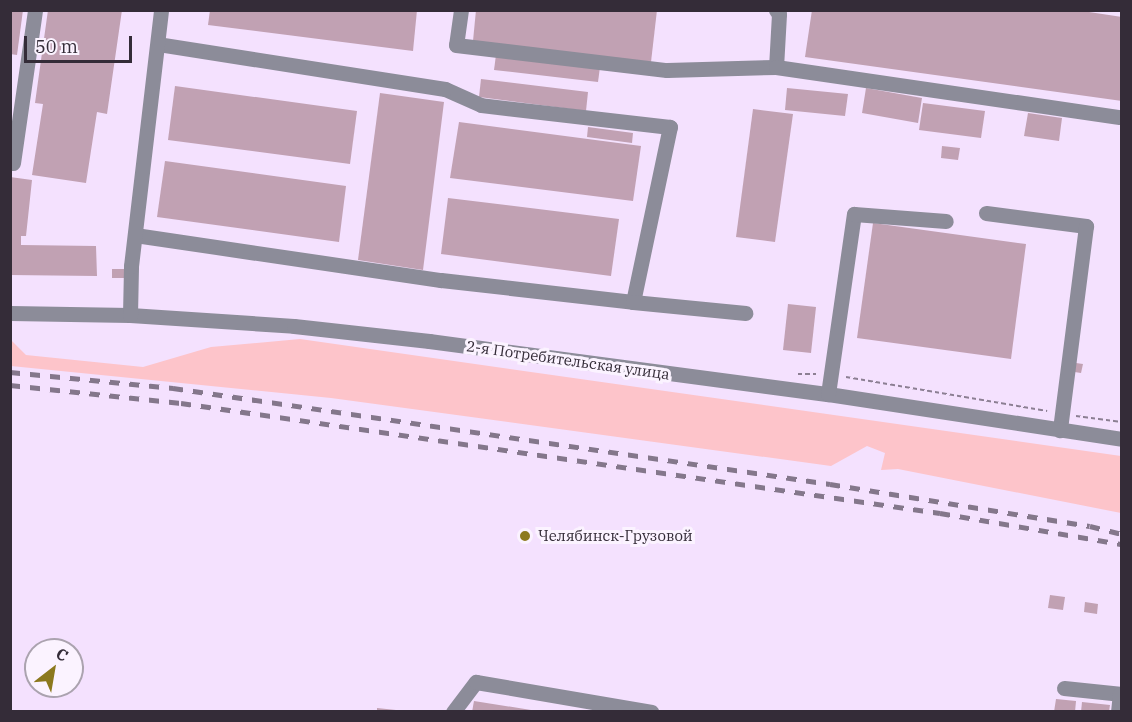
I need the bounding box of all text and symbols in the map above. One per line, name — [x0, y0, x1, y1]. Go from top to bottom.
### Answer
scale bar — [27, 24, 135, 62]
text: 50 m — [35, 35, 78, 58]
street label: 2-я Потребительская улица — [465, 337, 671, 383]
marker: Челябинск-Грузовой — [516, 527, 534, 545]
place label: Челябинск-Грузовой — [538, 527, 693, 545]
north arrow — [24, 638, 84, 698]
text: С — [53, 643, 72, 666]

